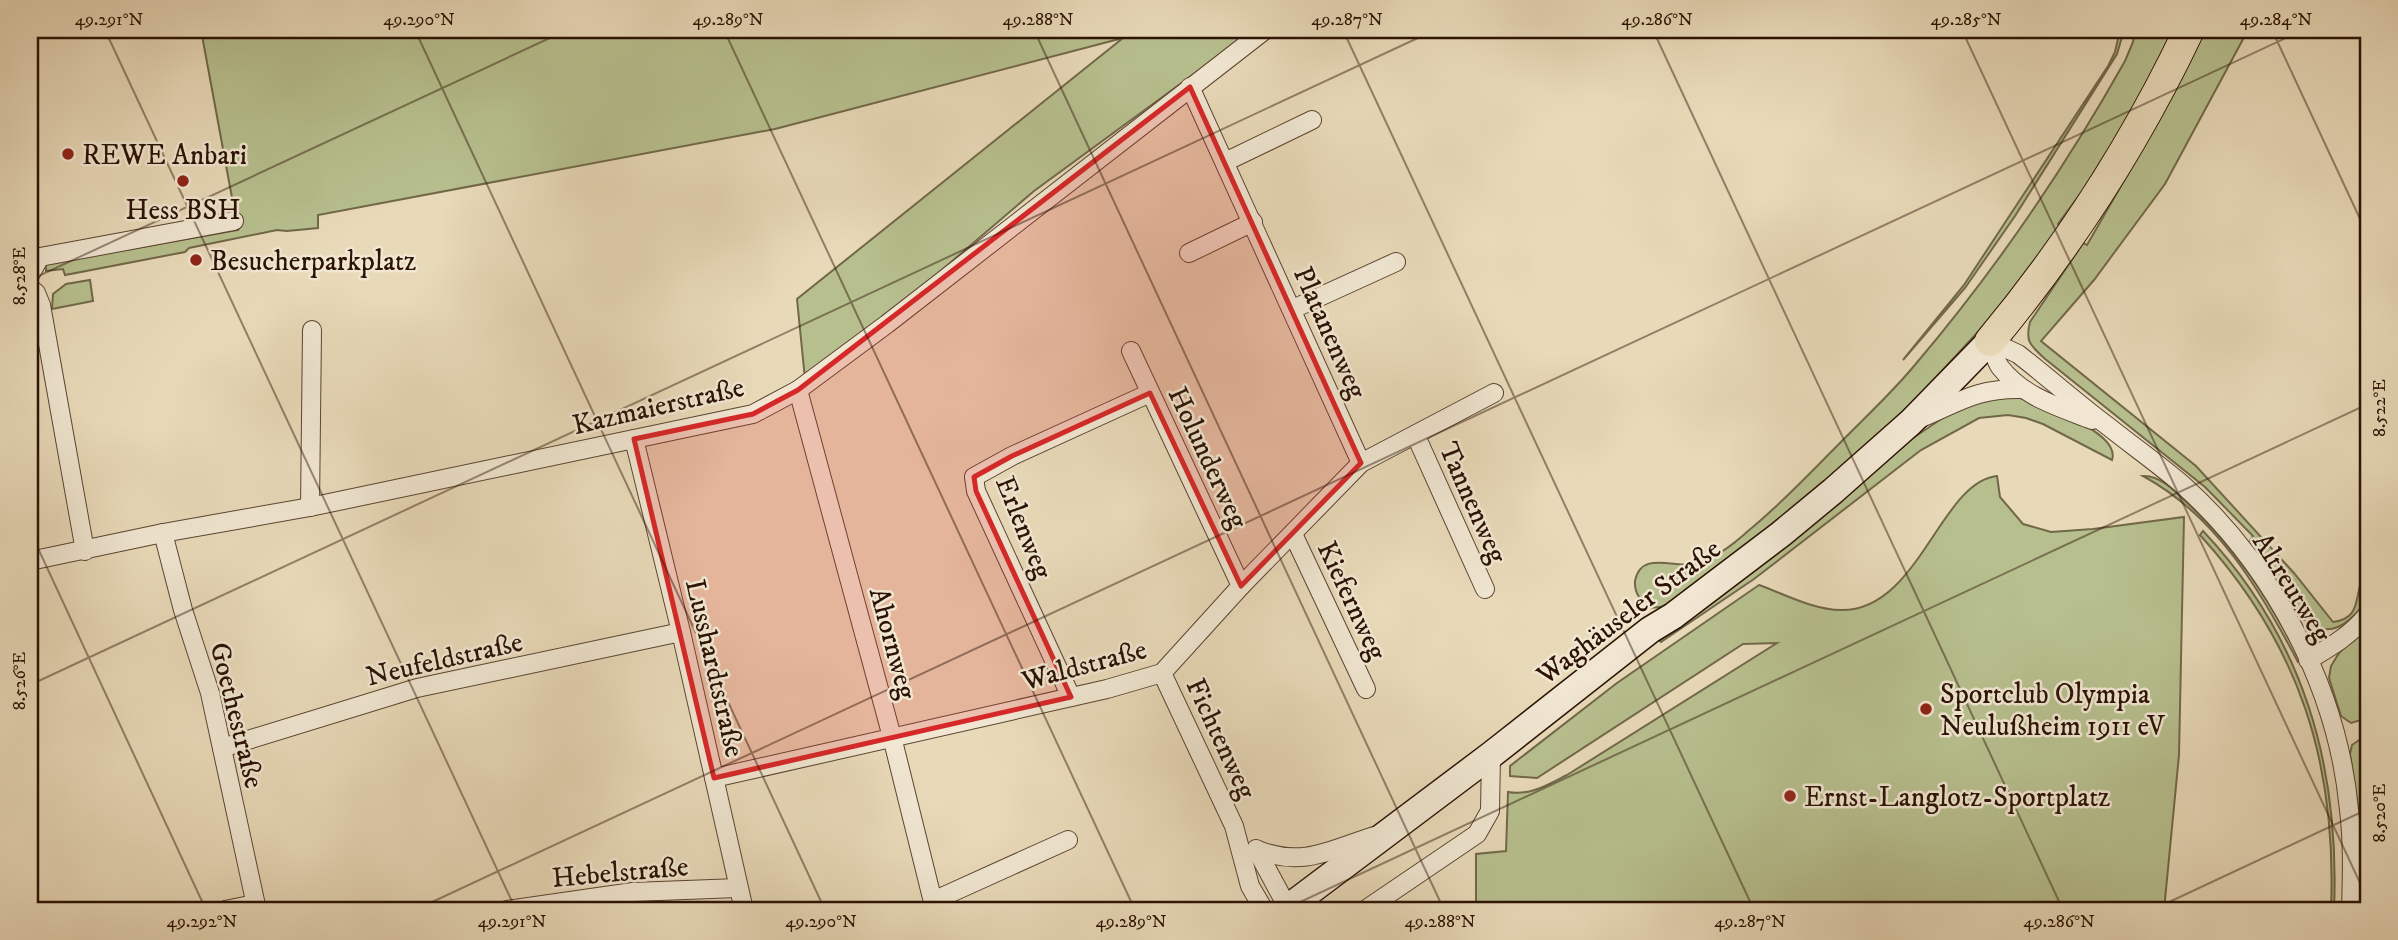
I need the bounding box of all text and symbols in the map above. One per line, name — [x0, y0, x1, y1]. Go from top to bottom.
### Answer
text: 49.291°N — [75, 9, 143, 31]
text: 49.290°N — [383, 9, 455, 31]
text: 49.289°N — [693, 9, 764, 31]
text: 49.288°N — [1003, 9, 1074, 31]
text: 49.287°N — [1311, 9, 1383, 31]
text: 49.286°N — [1621, 9, 1693, 31]
text: 49.285°N — [1931, 9, 2002, 31]
text: 49.284°N — [2240, 9, 2312, 31]
place label: REWE Anbari — [82, 138, 247, 173]
marker: REWE Anbari — [60, 146, 76, 162]
marker: Hess BSH — [175, 173, 191, 189]
place label: Hess BSH — [125, 193, 241, 228]
place label: Besucherparkplatz — [210, 244, 416, 279]
text: 8.528°E — [9, 247, 31, 305]
marker: Besucherparkplatz — [188, 252, 204, 268]
street label: Platanenweg — [1285, 261, 1374, 404]
street label: Kazmaierstraße — [569, 370, 748, 443]
text: 8.522°E — [2369, 379, 2391, 437]
street label: Holunderweg — [1160, 381, 1256, 534]
street label: Tannenweg — [1430, 437, 1515, 569]
street label: Erlenweg — [987, 471, 1060, 584]
street label: Altreutweg — [2244, 526, 2339, 649]
street label: Waghäuseler Straße — [1529, 532, 1728, 693]
street label: Kiefernweg — [1309, 536, 1394, 666]
street label: Lusshardtstraße — [677, 576, 752, 761]
street label: Ahornweg — [861, 584, 924, 703]
street label: Neufeldstraße — [363, 624, 526, 694]
street label: Waldstraße — [1017, 632, 1150, 699]
street label: Goethestraße — [202, 639, 272, 792]
text: 8.526°E — [9, 651, 31, 710]
street label: Fichtenweg — [1177, 673, 1264, 805]
place label: Sportclub Olympia Neulußheim 1911 eV — [1940, 677, 2166, 744]
marker: Sportclub Olympia Neulußheim 1911 eV — [1918, 701, 1934, 717]
place label: Ernst-Langlotz-Sportplatz — [1804, 780, 2110, 815]
text: 8.520°E — [2369, 783, 2391, 843]
marker: Ernst-Langlotz-Sportplatz — [1782, 788, 1798, 804]
street label: Hebelstraße — [550, 849, 690, 896]
text: 49.292°N — [167, 911, 238, 933]
text: 49.291°N — [478, 911, 546, 933]
text: 49.290°N — [785, 911, 857, 933]
text: 49.289°N — [1096, 911, 1167, 933]
text: 49.288°N — [1405, 911, 1476, 933]
text: 49.287°N — [1714, 911, 1786, 933]
text: 49.286°N — [2023, 911, 2095, 933]

